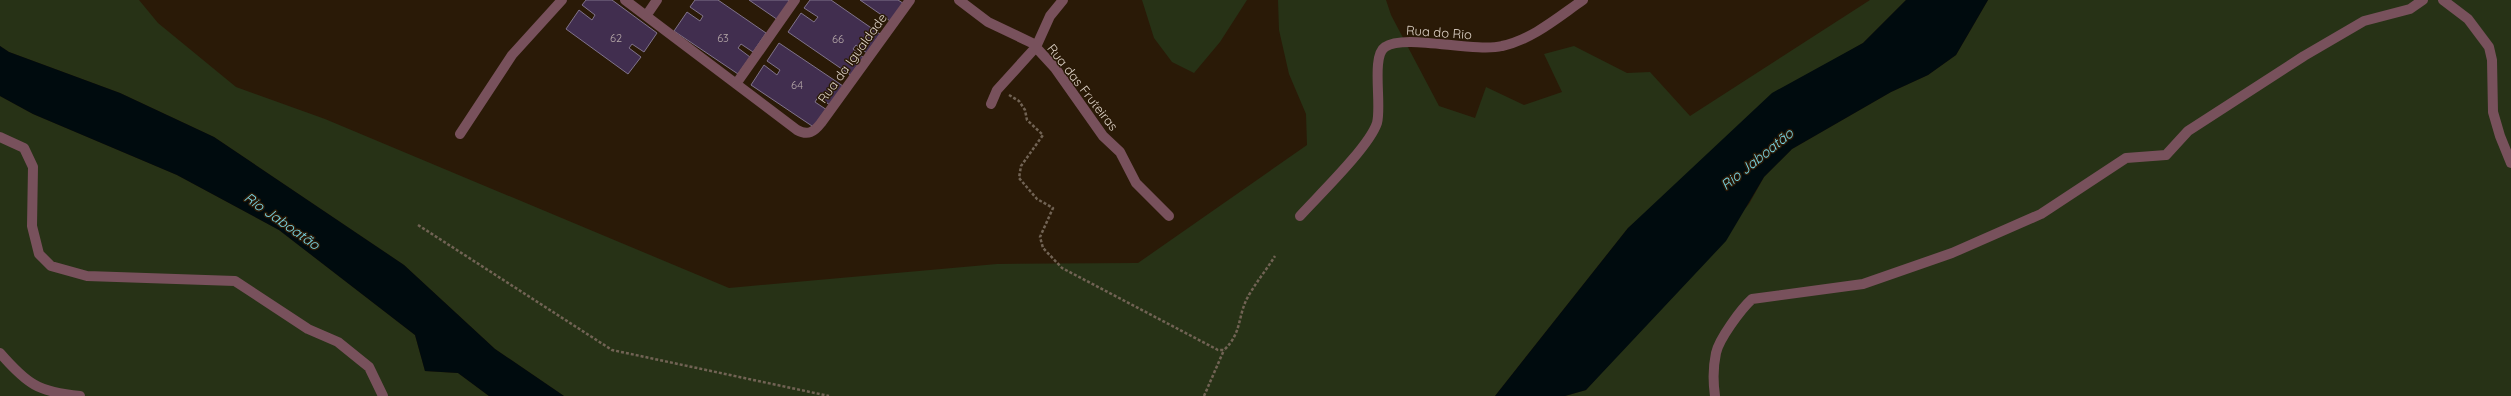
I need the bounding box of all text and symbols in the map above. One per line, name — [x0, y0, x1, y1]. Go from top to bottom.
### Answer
street label: Rua da Igualdade — [814, 10, 890, 106]
street label: Rua do Rio — [1406, 22, 1473, 42]
house number: 62 — [610, 31, 622, 45]
house number: 63 — [717, 31, 729, 45]
house number: 66 — [832, 32, 844, 46]
street label: Rua das Fruteiras — [1044, 40, 1122, 134]
house number: 64 — [791, 78, 803, 92]
water label: Rio Jaboatão — [1717, 124, 1797, 194]
water label: Rio Jaboatão — [241, 188, 324, 254]

